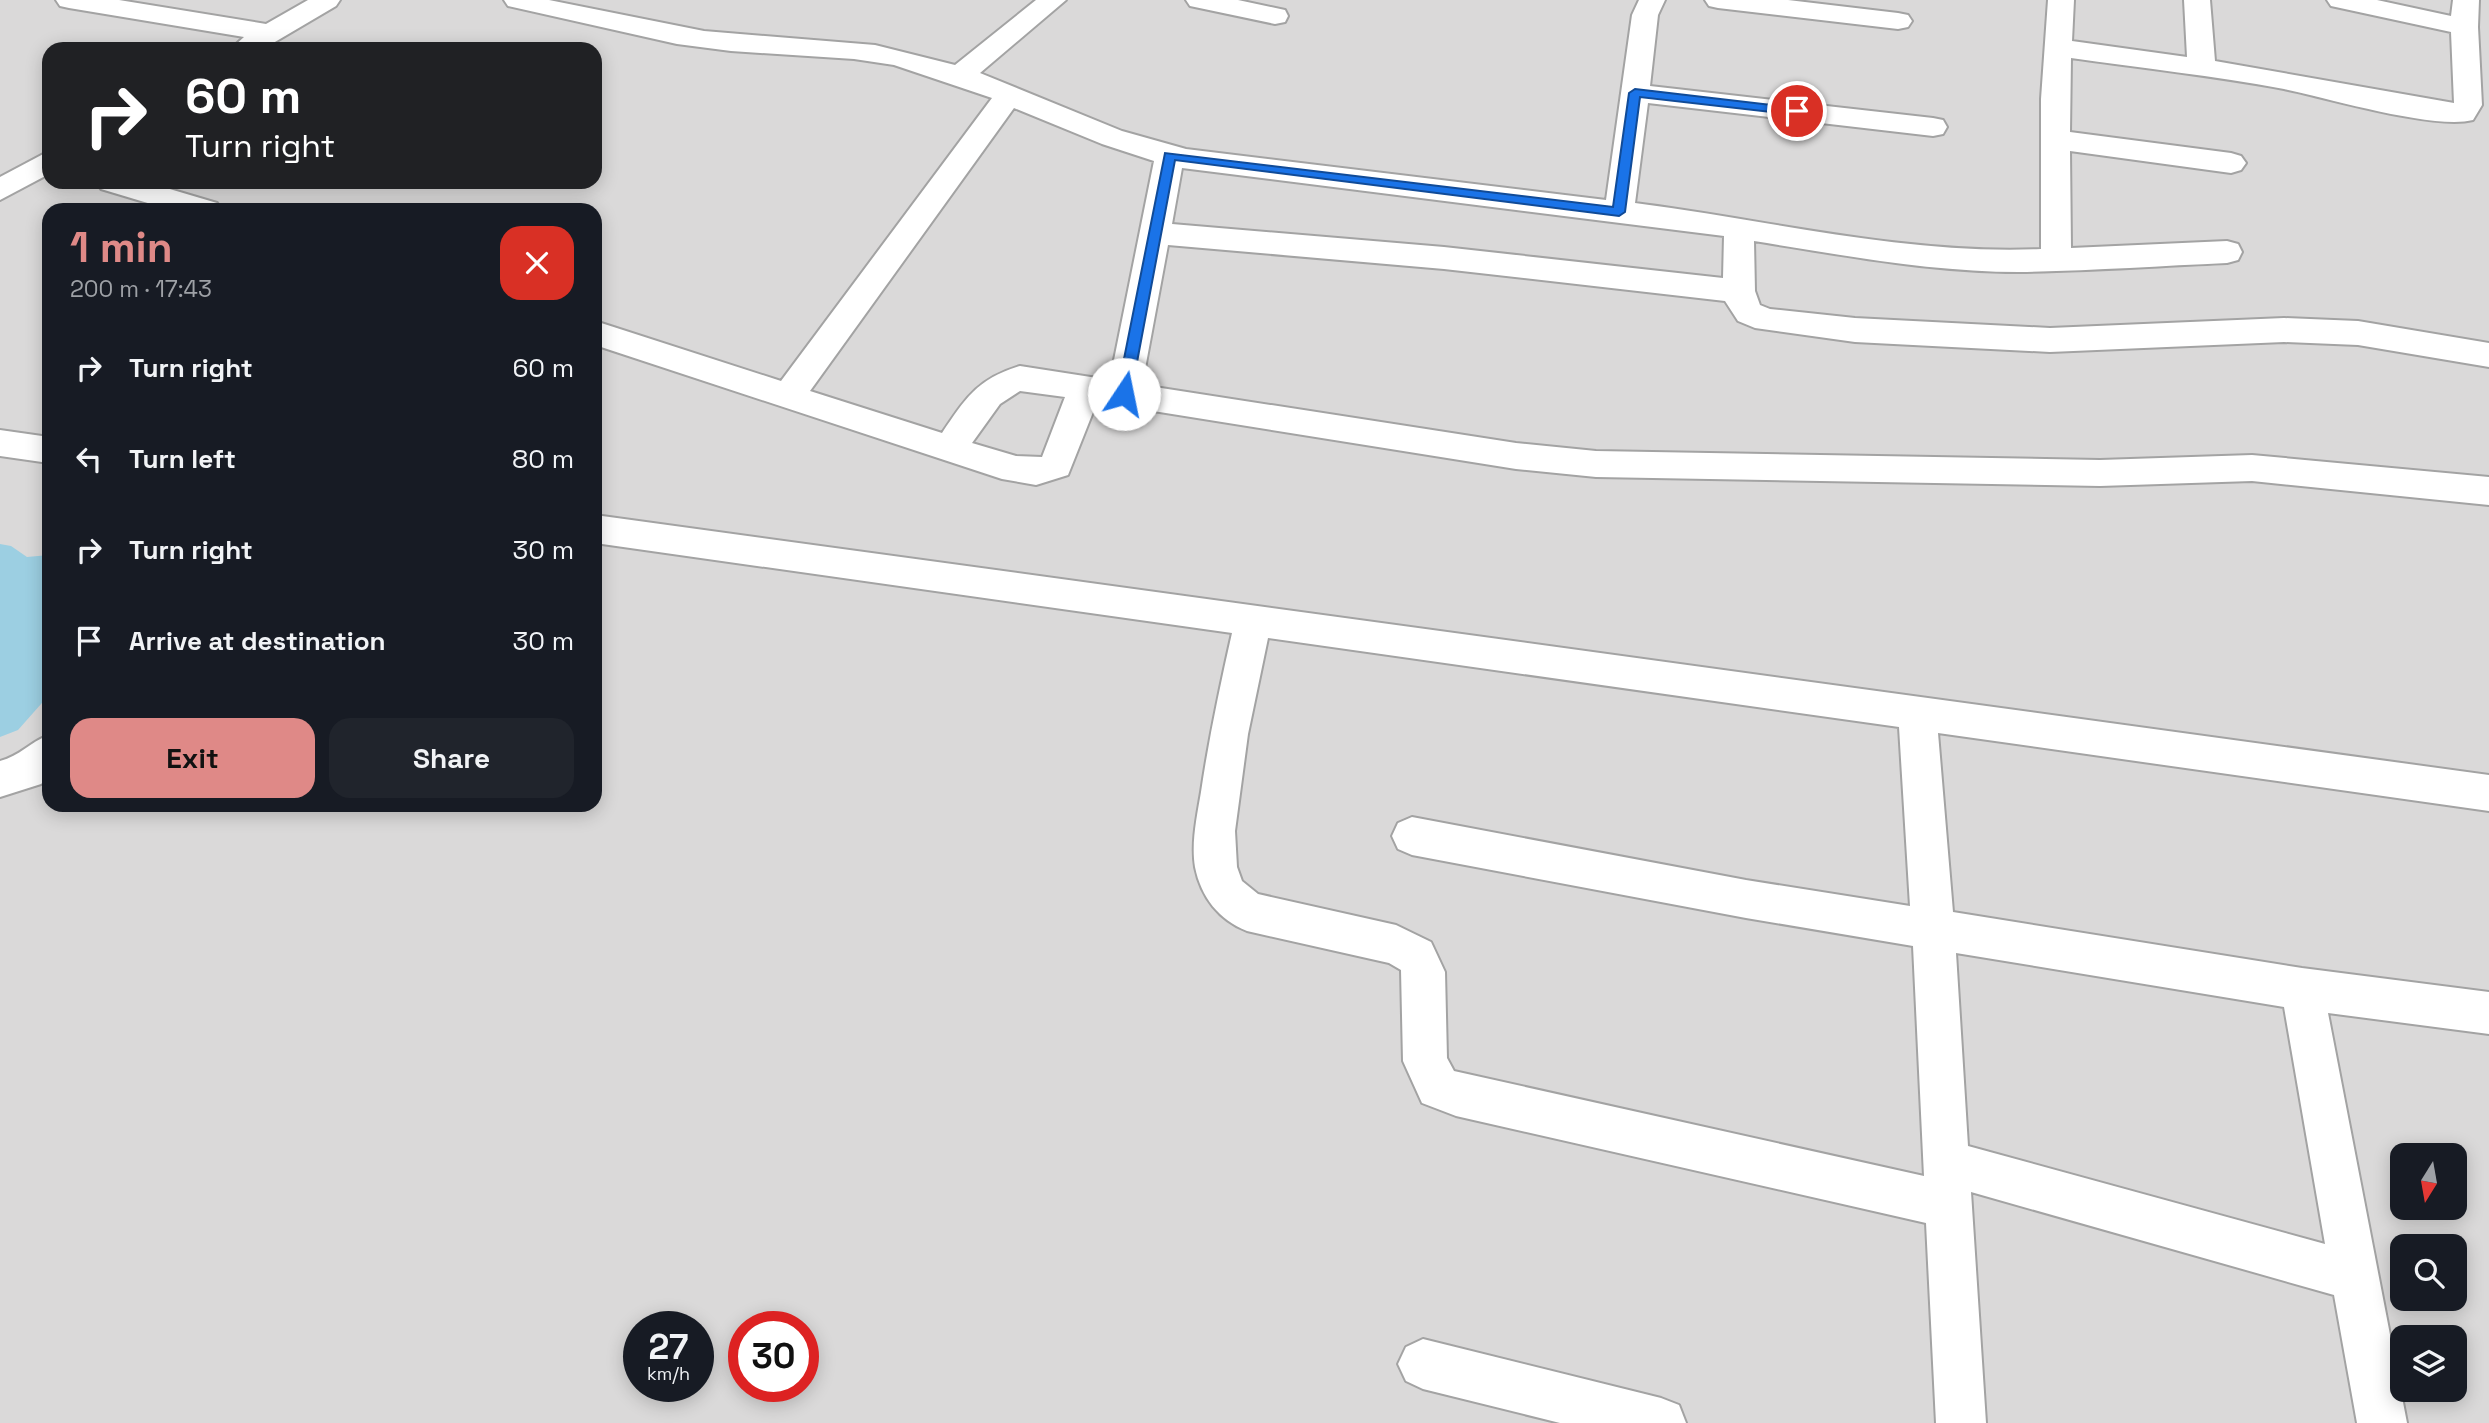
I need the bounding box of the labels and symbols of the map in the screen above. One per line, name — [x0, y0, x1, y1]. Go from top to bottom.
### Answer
pin — [1767, 81, 1827, 141]
position arrow — [1087, 357, 1161, 431]
north arrow — [2390, 1143, 2468, 1220]
speed limit sign: 30 — [728, 1311, 819, 1402]

